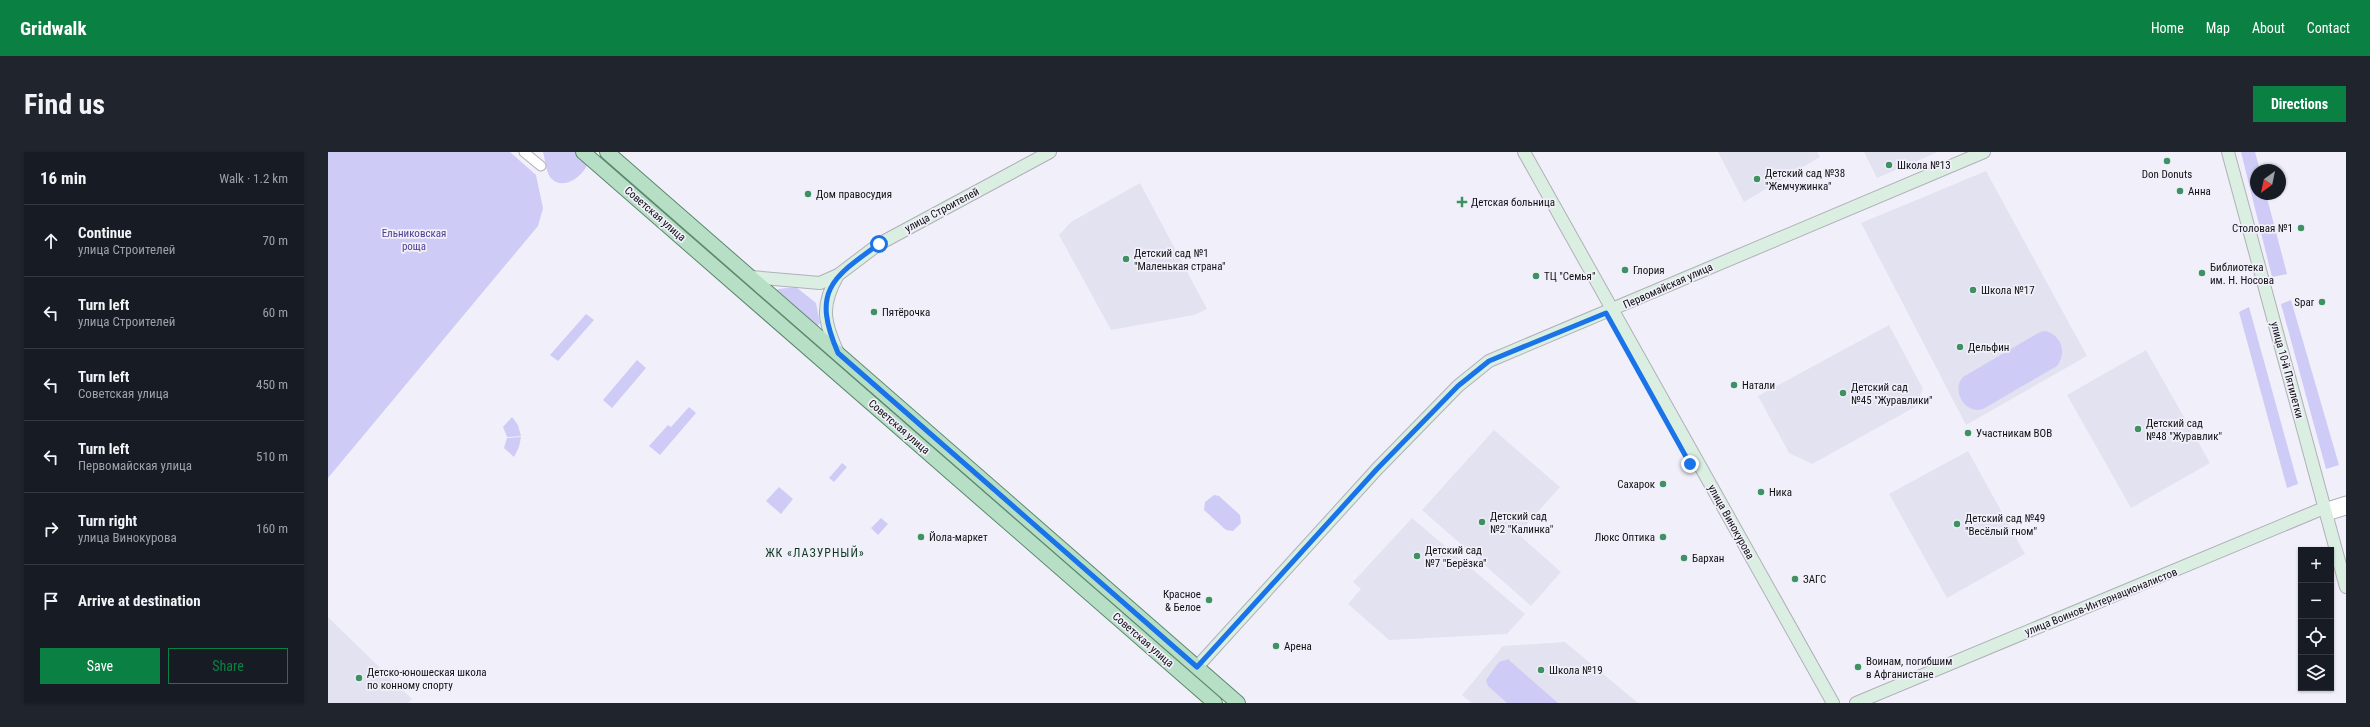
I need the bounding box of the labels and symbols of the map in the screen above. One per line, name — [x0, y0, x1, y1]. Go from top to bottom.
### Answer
marker: Don Donuts — [2162, 156, 2172, 166]
place label: Школа №13 — [1897, 159, 1951, 172]
marker: Школа №13 — [1884, 160, 1894, 170]
north arrow — [2250, 164, 2286, 200]
place label: Детский сад №38 "Жемчужинка" — [1765, 167, 1845, 193]
place label: Don Donuts — [2142, 168, 2192, 181]
marker: Детский сад №38 "Жемчужинка" — [1752, 174, 1762, 184]
street label: Советская улица — [622, 184, 688, 244]
street label: улица Строителей — [903, 185, 981, 235]
place label: Анна — [2188, 185, 2211, 198]
marker: Анна — [2175, 186, 2185, 196]
place label: Дом правосудия — [816, 188, 892, 201]
marker: Дом правосудия — [803, 189, 813, 199]
marker: Детская больница — [1456, 196, 1468, 208]
place label: Детская больница — [1471, 196, 1555, 209]
place label: Столовая №1 — [2232, 222, 2293, 235]
marker: Столовая №1 — [2296, 223, 2306, 233]
park label: Ельниковская роща — [382, 227, 446, 253]
route start — [870, 235, 888, 253]
place label: Детский сад №1 "Маленькая страна" — [1134, 247, 1226, 273]
marker: Детский сад №1 "Маленькая страна" — [1121, 254, 1131, 264]
street label: Первомайская улица — [1621, 260, 1715, 312]
place label: Библиотека им. Н. Носова — [2210, 261, 2274, 287]
place label: Глория — [1633, 264, 1665, 277]
marker: Глория — [1620, 265, 1630, 275]
marker: Библиотека им. Н. Носова — [2197, 268, 2207, 278]
place label: ТЦ "Семья" — [1544, 270, 1595, 283]
marker: ТЦ "Семья" — [1531, 271, 1541, 281]
place label: Школа №17 — [1981, 284, 2035, 297]
marker: Школа №17 — [1968, 285, 1978, 295]
place label: Spar — [2294, 296, 2315, 309]
marker: Spar — [2317, 297, 2327, 307]
place label: Пятёрочка — [882, 306, 930, 319]
marker: Пятёрочка — [869, 307, 879, 317]
street label: улица 10-й Пятилетки — [2268, 320, 2306, 420]
place label: Дельфин — [1968, 341, 2009, 354]
marker: Дельфин — [1955, 342, 1965, 352]
place label: Натали — [1742, 379, 1775, 392]
marker: Натали — [1729, 380, 1739, 390]
place label: Детский сад №45 "Журавлики" — [1851, 381, 1933, 407]
marker: Детский сад №45 "Журавлики" — [1838, 388, 1848, 398]
street label: Советская улица — [866, 397, 932, 457]
place label: Детский сад №48 "Журавлик" — [2146, 417, 2222, 443]
marker: Детский сад №48 "Журавлик" — [2133, 424, 2143, 434]
place label: Участникам ВОВ — [1976, 427, 2052, 440]
marker: Участникам ВОВ — [1963, 428, 1973, 438]
route end — [1681, 455, 1699, 473]
place label: Сахарок — [1617, 478, 1656, 491]
marker: Сахарок — [1658, 479, 1668, 489]
street label: улица Винокурова — [1705, 482, 1757, 562]
place label: Ника — [1769, 486, 1792, 499]
marker: Ника — [1756, 487, 1766, 497]
place label: Детский сад №2 "Калинка" — [1490, 510, 1553, 536]
place label: Детский сад №49 "Весёлый гном" — [1965, 512, 2045, 538]
marker: Детский сад №2 "Калинка" — [1477, 517, 1487, 527]
marker: Детский сад №49 "Весёлый гном" — [1952, 519, 1962, 529]
place label: Йола-маркет — [929, 531, 988, 544]
place label: Люкс Оптика — [1595, 531, 1655, 544]
marker: Йола-маркет — [916, 532, 926, 542]
marker: Люкс Оптика — [1658, 532, 1668, 542]
place label: Детский сад №7 "Берёзка" — [1425, 544, 1487, 570]
district label: ЖК «ЛАЗУРНЫЙ» — [765, 545, 865, 560]
marker: Детский сад №7 "Берёзка" — [1412, 551, 1422, 561]
place label: Бархан — [1692, 552, 1724, 565]
marker: Бархан — [1679, 553, 1689, 563]
street label: улица Воинов-Интернационалистов — [2023, 565, 2179, 639]
place label: ЗАГС — [1803, 573, 1826, 586]
marker: ЗАГС — [1790, 574, 1800, 584]
place label: Красное & Белое — [1163, 588, 1201, 614]
marker: Красное & Белое — [1204, 595, 1214, 605]
street label: Советская улица — [1110, 610, 1176, 670]
place label: Арена — [1284, 640, 1312, 653]
marker: Арена — [1271, 641, 1281, 651]
place label: Воинам, погибшим в Афганистане — [1866, 655, 1952, 681]
marker: Воинам, погибшим в Афганистане — [1853, 662, 1863, 672]
place label: Школа №19 — [1549, 664, 1603, 677]
marker: Школа №19 — [1536, 665, 1546, 675]
place label: Детско-юношеская школа по конному спорту — [367, 666, 487, 692]
marker: Детско-юношеская школа по конному спорту — [354, 673, 364, 683]

